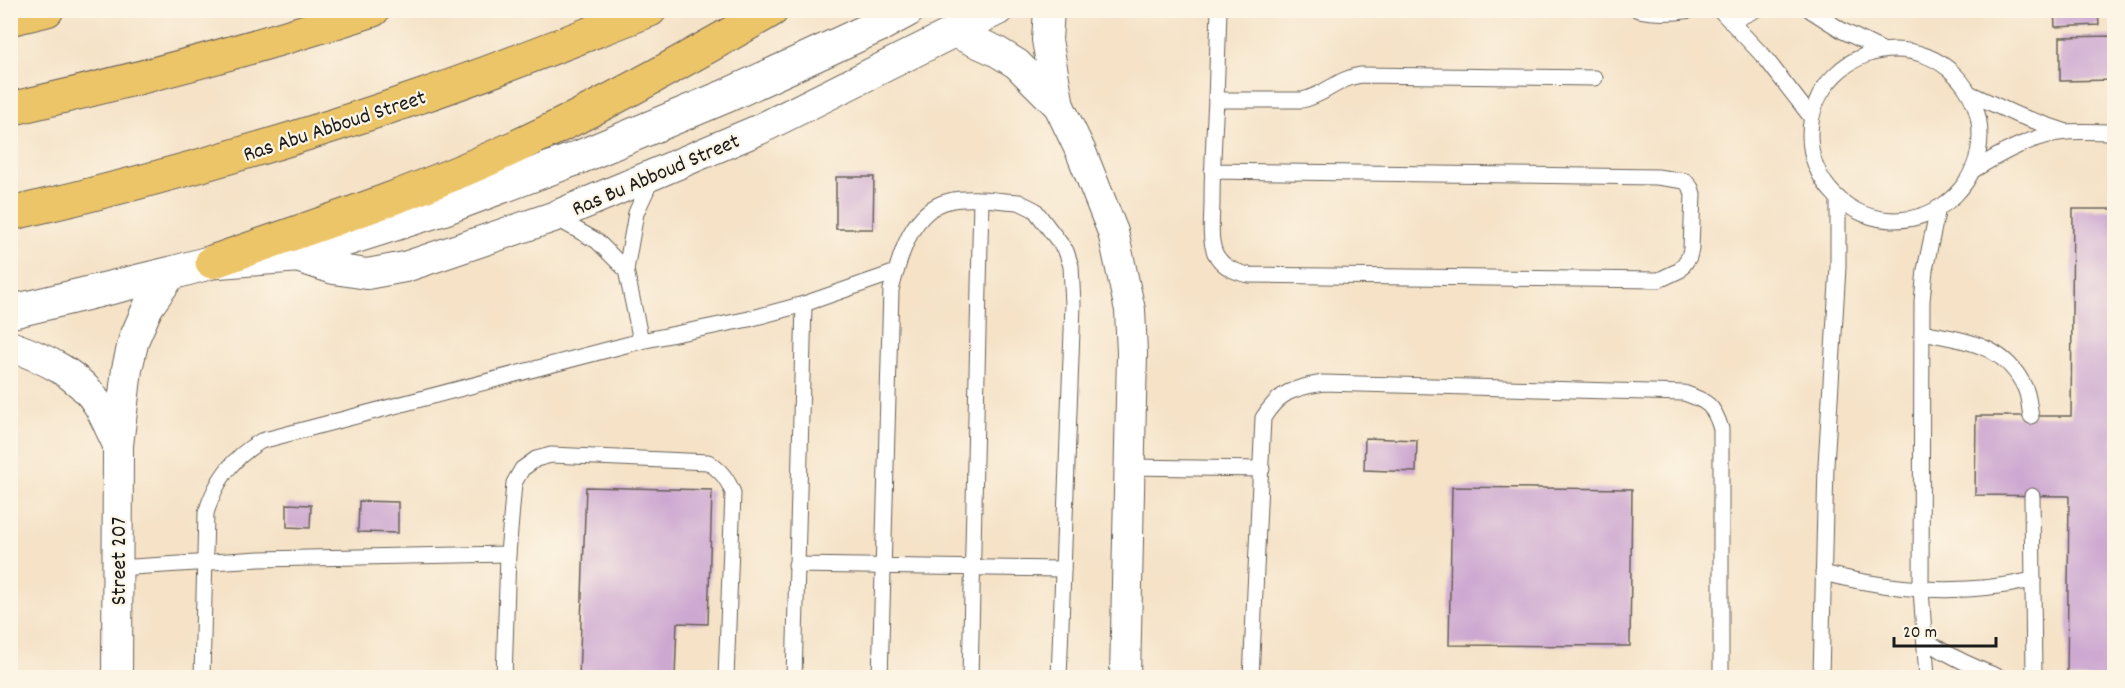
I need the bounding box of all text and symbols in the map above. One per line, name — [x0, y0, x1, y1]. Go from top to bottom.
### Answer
street label: Ras Abu Abboud Street — [240, 83, 430, 172]
street label: Ras Bu Abboud Street — [568, 127, 745, 226]
street label: Street 207 — [105, 517, 136, 605]
scale bar — [1894, 610, 1996, 648]
text: 20 m — [1903, 621, 1937, 646]

